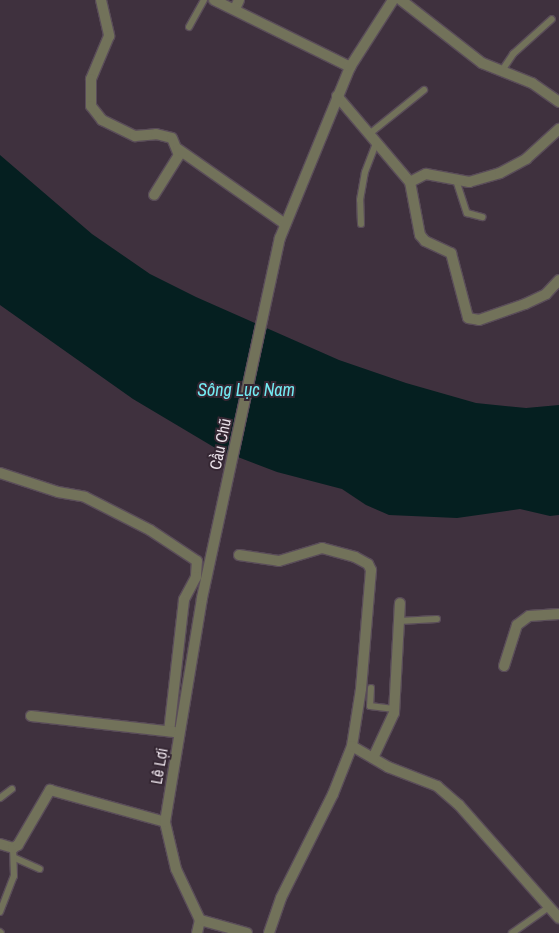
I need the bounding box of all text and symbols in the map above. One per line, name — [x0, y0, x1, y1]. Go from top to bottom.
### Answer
water label: Sông Lục Nam — [197, 379, 295, 401]
street label: Cầu Chũ — [205, 417, 235, 471]
street label: Lê Lợi — [146, 746, 172, 786]

